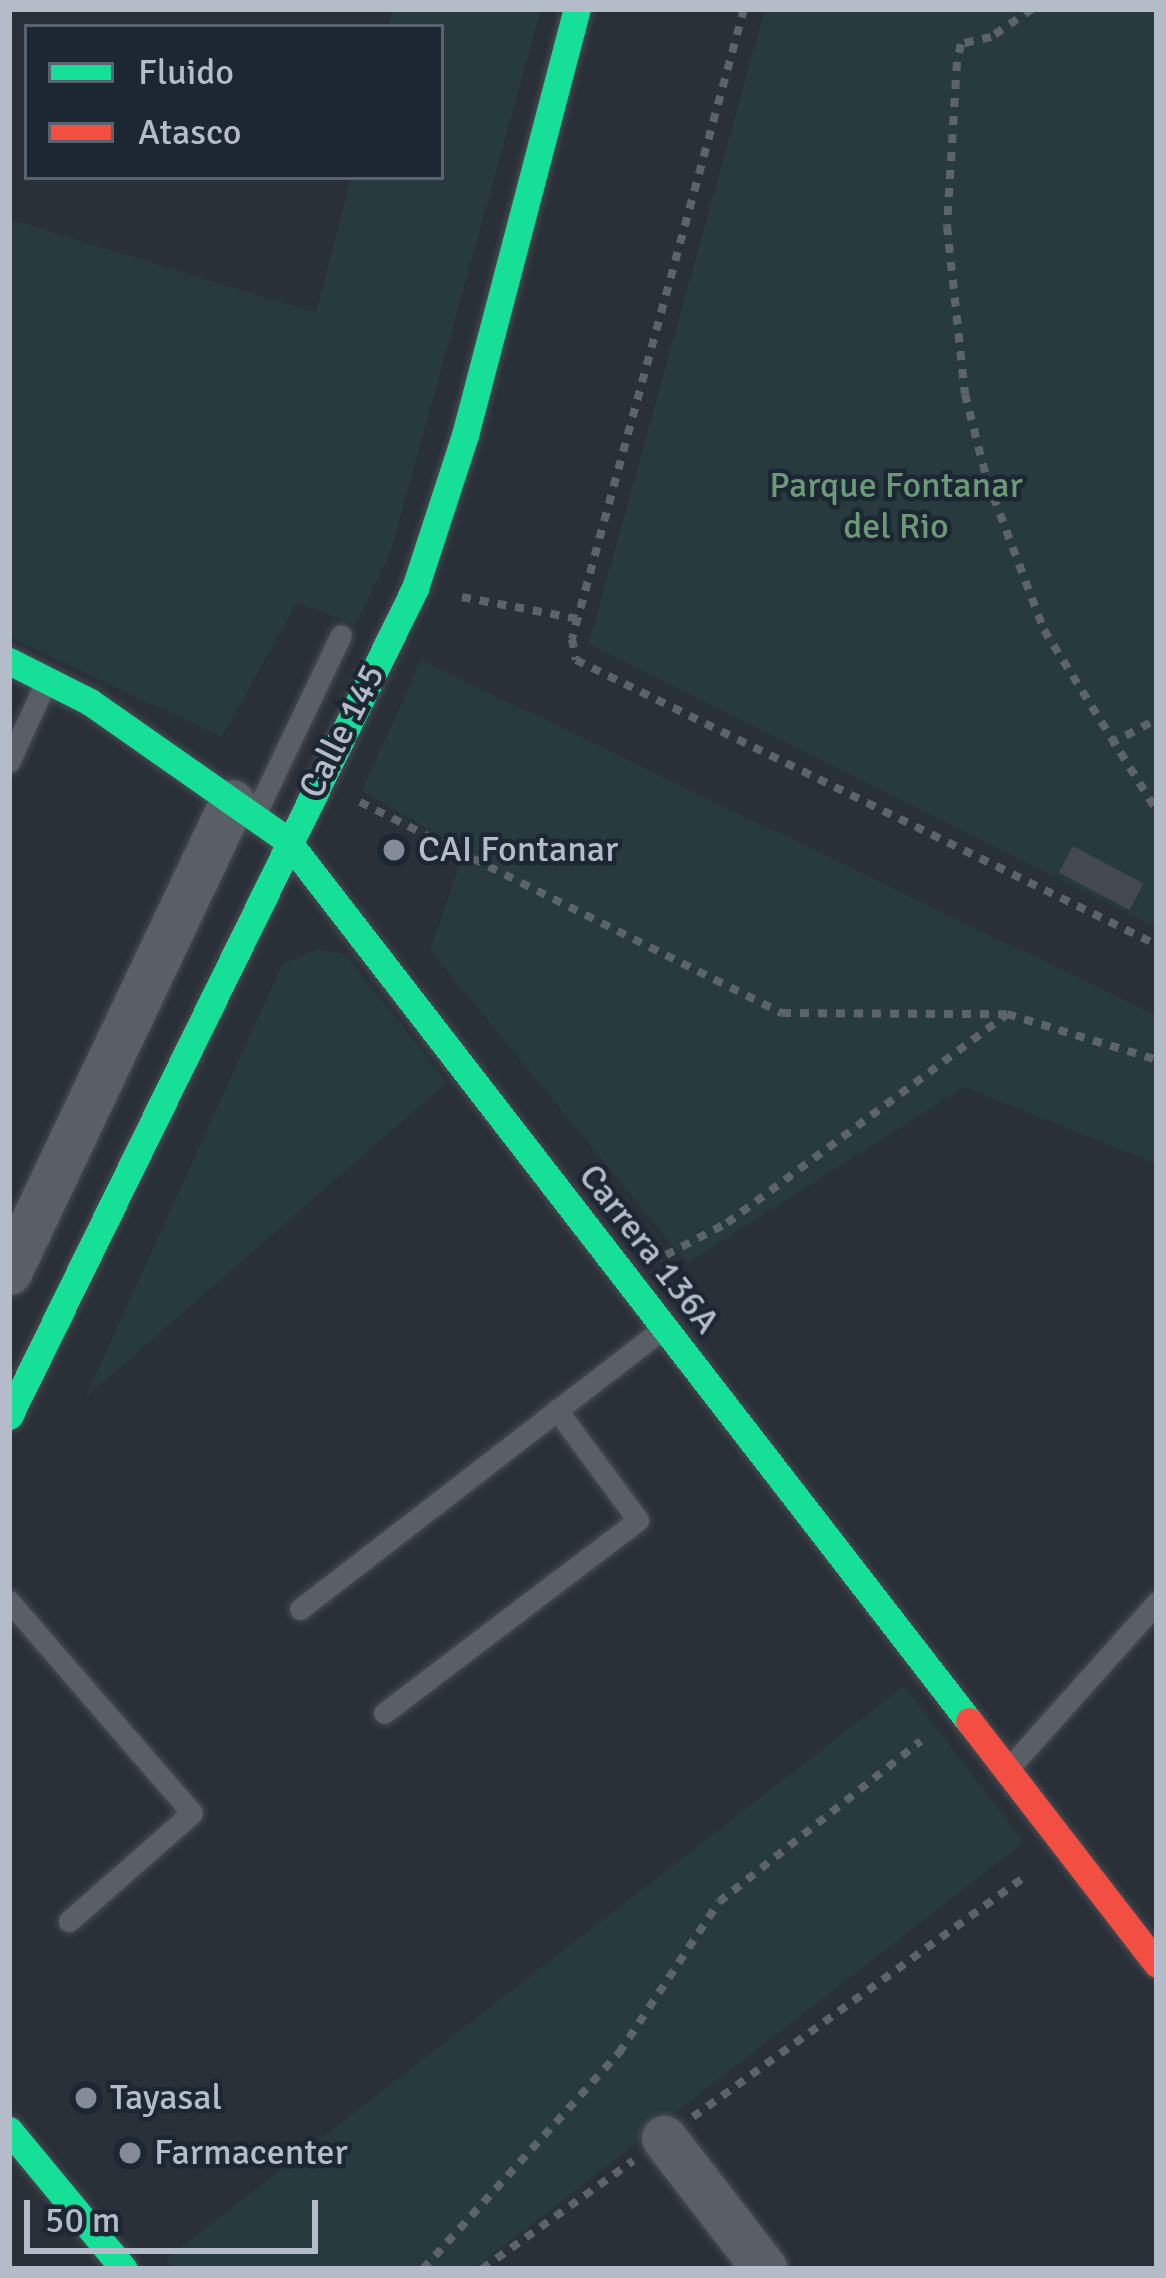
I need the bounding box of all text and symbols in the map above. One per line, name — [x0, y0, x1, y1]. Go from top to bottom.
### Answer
legend — [24, 24, 444, 180]
text: Fluido — [138, 50, 234, 95]
text: Atasco — [138, 110, 241, 155]
park label: Parque Fontanar del Rio — [769, 463, 1023, 548]
street label: Calle 145 — [290, 657, 394, 805]
place label: CAI Fontanar — [418, 828, 618, 872]
marker: CAI Fontanar — [381, 837, 407, 863]
street label: Carrera 136A — [569, 1156, 729, 1342]
place label: Tayasal — [110, 2076, 222, 2120]
marker: Tayasal — [73, 2085, 99, 2111]
place label: Farmacenter — [154, 2131, 348, 2175]
marker: Farmacenter — [117, 2140, 143, 2166]
scale bar — [30, 2176, 324, 2250]
text: 50 m — [45, 2198, 121, 2243]

